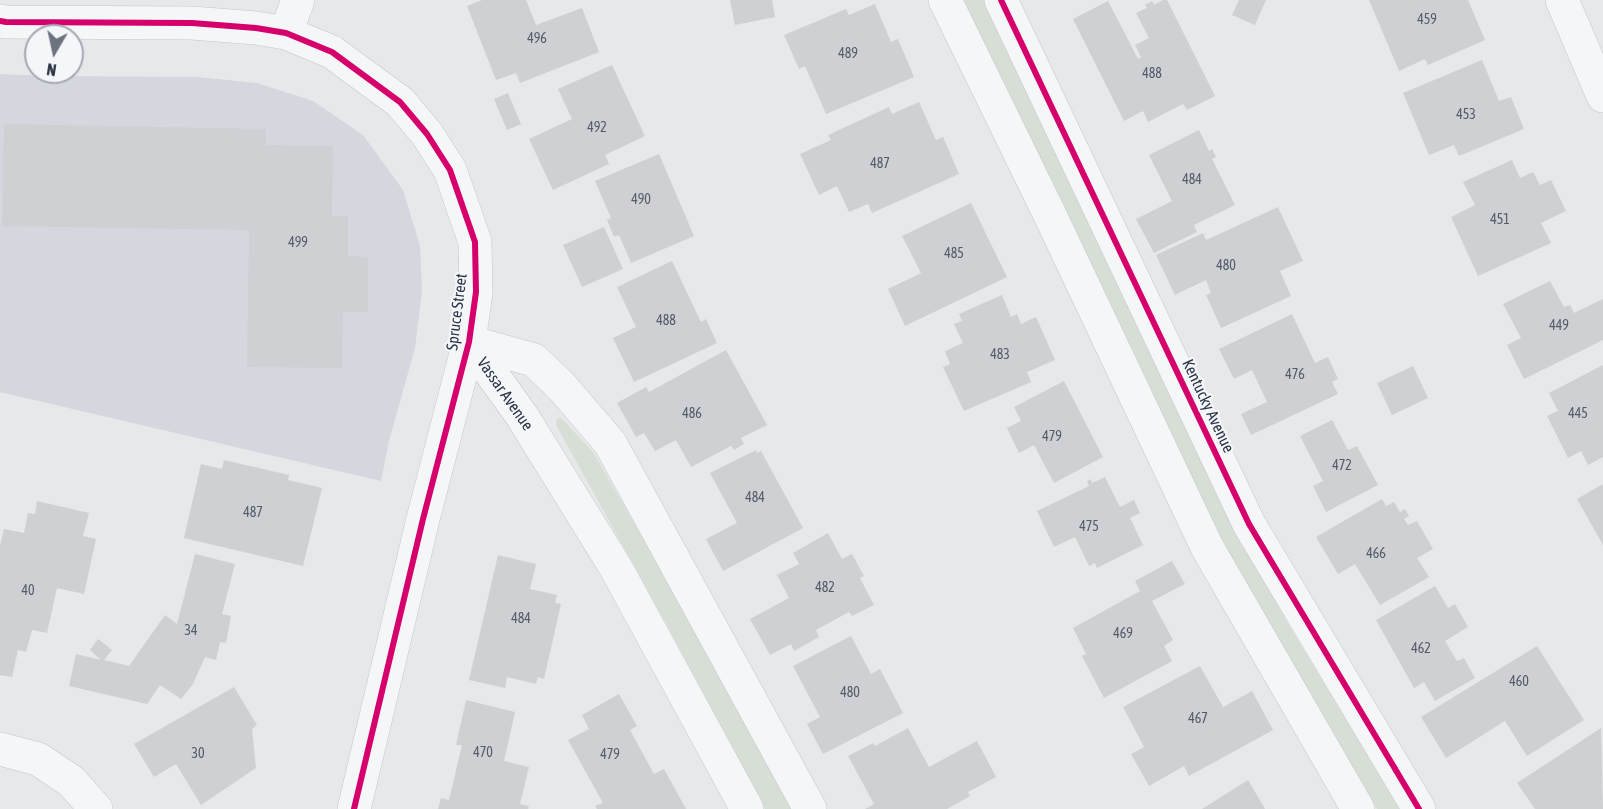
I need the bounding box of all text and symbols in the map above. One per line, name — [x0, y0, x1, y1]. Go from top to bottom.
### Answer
house number: 459 — [1417, 12, 1437, 28]
north arrow — [24, 24, 84, 84]
house number: 496 — [527, 31, 547, 47]
house number: 489 — [838, 46, 858, 62]
text: N — [45, 60, 58, 79]
house number: 488 — [1142, 66, 1162, 82]
house number: 453 — [1456, 107, 1476, 123]
house number: 492 — [587, 120, 607, 136]
house number: 487 — [870, 156, 890, 172]
house number: 484 — [1182, 172, 1202, 188]
house number: 490 — [631, 192, 651, 208]
house number: 451 — [1490, 212, 1510, 228]
house number: 499 — [288, 235, 308, 251]
house number: 485 — [944, 246, 964, 262]
house number: 480 — [1216, 258, 1236, 274]
street label: Spruce Street — [443, 273, 471, 351]
house number: 488 — [656, 313, 676, 329]
house number: 449 — [1549, 318, 1569, 334]
house number: 483 — [990, 347, 1010, 363]
street label: Vassar Avenue — [473, 354, 537, 434]
street label: Kentucky Avenue — [1178, 356, 1238, 456]
house number: 476 — [1285, 367, 1305, 383]
house number: 486 — [682, 406, 702, 422]
house number: 445 — [1568, 406, 1588, 422]
house number: 479 — [1042, 429, 1062, 445]
house number: 472 — [1332, 458, 1352, 474]
house number: 484 — [745, 490, 765, 506]
house number: 487 — [243, 505, 263, 521]
house number: 475 — [1079, 519, 1099, 535]
house number: 466 — [1366, 546, 1386, 562]
house number: 482 — [815, 580, 835, 596]
house number: 40 — [21, 583, 35, 599]
house number: 484 — [511, 611, 531, 627]
house number: 34 — [184, 623, 198, 639]
house number: 469 — [1113, 626, 1133, 642]
house number: 462 — [1411, 641, 1431, 657]
house number: 460 — [1509, 674, 1529, 690]
house number: 480 — [840, 685, 860, 701]
house number: 467 — [1188, 711, 1208, 727]
house number: 470 — [473, 745, 493, 761]
house number: 30 — [191, 746, 205, 762]
house number: 479 — [600, 747, 620, 763]

